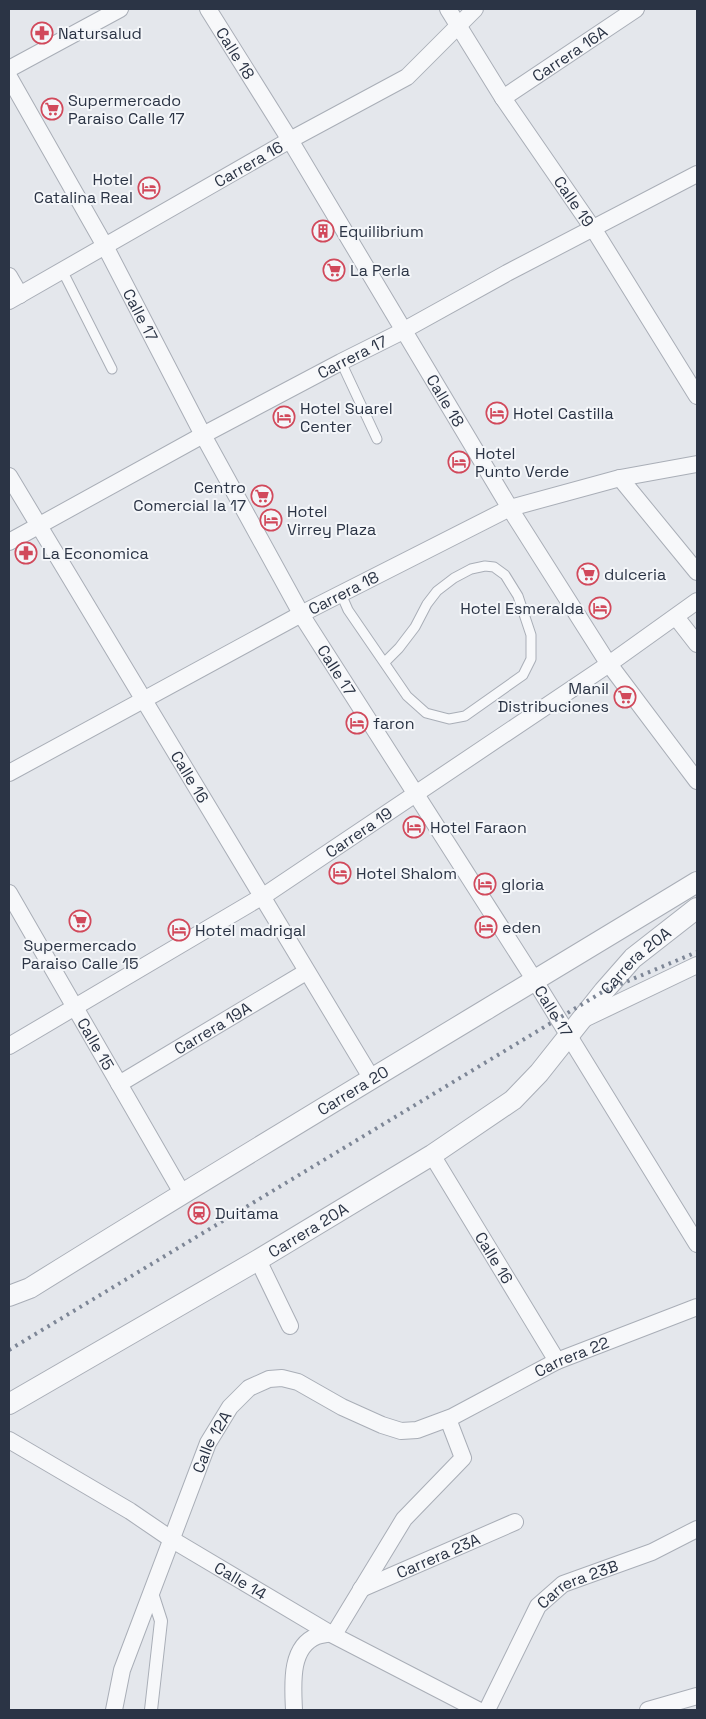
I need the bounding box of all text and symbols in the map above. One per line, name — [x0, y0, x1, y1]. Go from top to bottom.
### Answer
pharmacy icon: Natursalud — [30, 21, 54, 45]
street label: Carrera 16A — [528, 21, 611, 86]
place label: Natursalud — [58, 23, 142, 44]
street label: Calle 18 — [211, 23, 260, 83]
place label: Supermercado Paraiso Calle 17 — [68, 90, 185, 129]
supermarket icon: Supermercado Paraiso Calle 17 — [40, 97, 64, 121]
street label: Carrera 16 — [210, 136, 287, 192]
place label: Hotel Catalina Real — [34, 169, 133, 208]
street label: Calle 19 — [549, 172, 599, 231]
hotel icon: Hotel Catalina Real — [137, 176, 161, 200]
building icon: Equilibrium — [311, 219, 335, 243]
place label: Equilibrium — [339, 221, 424, 242]
supermarket icon: La Perla — [322, 258, 346, 282]
place label: La Perla — [350, 260, 410, 281]
street label: Calle 17 — [118, 285, 163, 345]
street label: Carrera 17 — [314, 330, 391, 383]
street label: Calle 18 — [422, 370, 469, 431]
place label: Hotel Suarel Center — [300, 398, 393, 437]
hotel icon: Hotel Castilla — [485, 401, 509, 425]
place label: Hotel Castilla — [513, 403, 614, 424]
hotel icon: Hotel Suarel Center — [272, 405, 296, 429]
place label: Hotel Punto Verde — [475, 443, 569, 482]
hotel icon: Hotel Punto Verde — [447, 450, 471, 474]
place label: Centro Comercial la 17 — [133, 477, 246, 516]
supermarket icon: Centro Comercial la 17 — [250, 484, 274, 508]
place label: Hotel Virrey Plaza — [287, 501, 376, 540]
hotel icon: Hotel Virrey Plaza — [259, 508, 283, 532]
pharmacy icon: La Economica — [14, 541, 38, 565]
place label: La Economica — [42, 543, 149, 564]
supermarket icon: dulceria — [576, 562, 600, 586]
place label: dulceria — [604, 564, 666, 585]
street label: Carrera 18 — [305, 566, 382, 619]
hotel icon: Hotel Esmeralda — [588, 596, 612, 620]
place label: Hotel Esmeralda — [460, 598, 584, 619]
street label: Calle 17 — [313, 641, 361, 700]
place label: Manil Distribuciones — [498, 678, 609, 717]
supermarket icon: Manil Distribuciones — [613, 685, 637, 709]
hotel icon: faron — [345, 711, 369, 735]
place label: faron — [373, 713, 415, 734]
street label: Calle 16 — [166, 747, 214, 807]
street label: Carrera 19 — [321, 802, 396, 862]
hotel icon: Hotel Faraon — [402, 815, 426, 839]
place label: Hotel Faraon — [430, 817, 527, 838]
hotel icon: Hotel Shalom — [328, 861, 352, 885]
place label: Hotel Shalom — [356, 863, 457, 884]
hotel icon: gloria — [473, 872, 497, 896]
place label: gloria — [501, 874, 544, 895]
supermarket icon: Supermercado Paraiso Calle 15 — [68, 909, 92, 933]
hotel icon: eden — [474, 915, 498, 939]
place label: eden — [502, 917, 541, 938]
hotel icon: Hotel madrigal — [167, 918, 191, 942]
place label: Hotel madrigal — [195, 920, 306, 941]
street label: Carrera 20A — [596, 922, 675, 999]
place label: Supermercado Paraiso Calle 15 — [21, 935, 139, 974]
street label: Calle 17 — [530, 981, 577, 1041]
street label: Carrera 19A — [170, 997, 255, 1059]
street label: Calle 15 — [73, 1014, 119, 1074]
street label: Carrera 20 — [313, 1061, 392, 1120]
street label: Carrera 20A — [264, 1198, 352, 1262]
station icon: Duitama — [187, 1201, 211, 1225]
place label: Duitama — [215, 1203, 279, 1224]
street label: Calle 16 — [470, 1228, 518, 1288]
street label: Carrera 22 — [531, 1331, 612, 1382]
street label: Calle 12A — [187, 1407, 236, 1476]
street label: Carrera 23A — [393, 1528, 483, 1583]
street label: Carrera 23B — [532, 1555, 621, 1613]
street label: Calle 14 — [211, 1557, 271, 1604]

